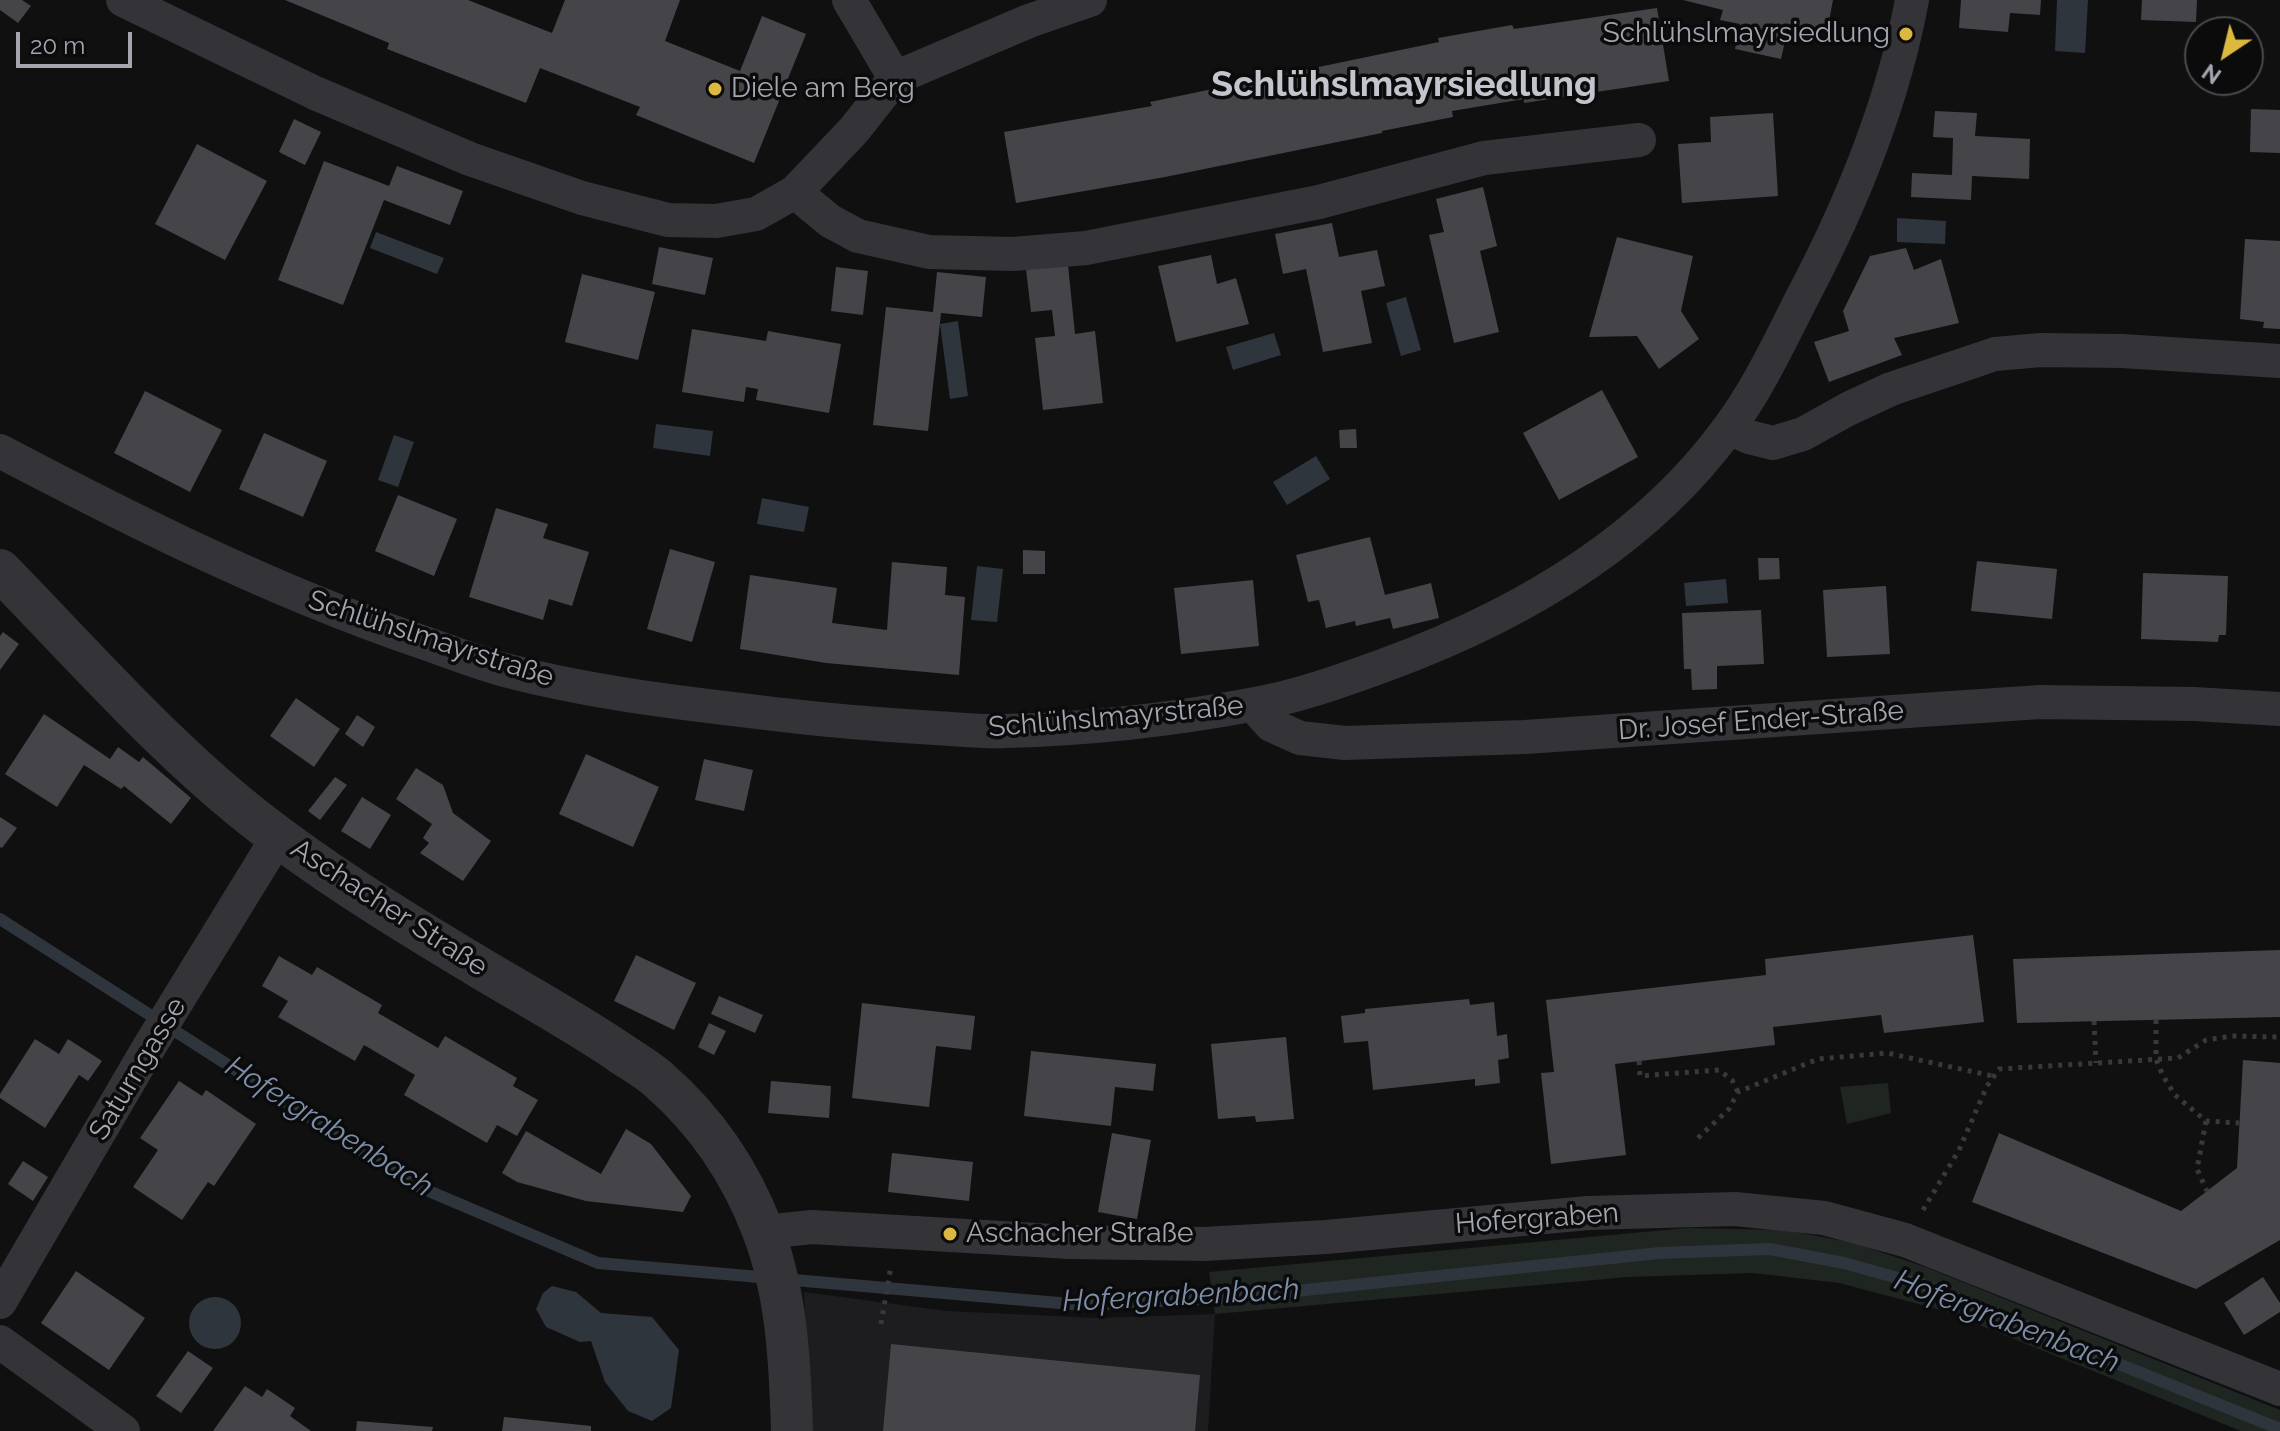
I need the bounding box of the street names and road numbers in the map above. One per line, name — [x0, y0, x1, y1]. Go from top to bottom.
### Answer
street label: Schlühslmayrstraße — [304, 584, 558, 694]
street label: Schlühslmayrstraße — [987, 689, 1245, 745]
street label: Dr. Josef Ender-Straße — [1617, 694, 1905, 748]
street label: Aschacher Straße — [285, 832, 493, 984]
street label: Saturngasse — [82, 992, 194, 1146]
street label: Hofergraben — [1454, 1197, 1620, 1241]

